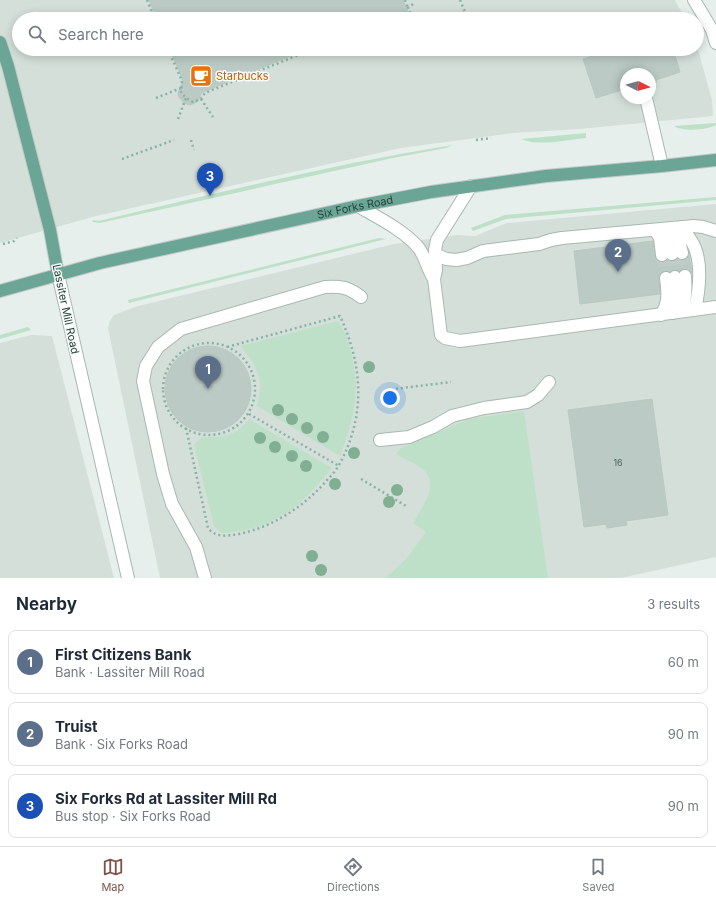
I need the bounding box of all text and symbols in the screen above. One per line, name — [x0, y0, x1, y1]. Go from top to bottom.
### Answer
search box — [12, 12, 704, 56]
icon: search — [26, 23, 48, 45]
text: Search here — [58, 25, 144, 44]
cafe icon: Starbucks — [188, 63, 214, 89]
north arrow — [620, 68, 656, 104]
place label: Starbucks — [216, 69, 269, 83]
pin: 3 — [197, 163, 223, 196]
street label: Six Forks Road — [316, 192, 394, 222]
pin: 2 — [605, 239, 631, 272]
street label: Lassiter Mill Road — [50, 263, 82, 355]
pin: 1 — [195, 356, 221, 389]
your location — [380, 388, 400, 408]
house number: 16 — [613, 457, 623, 468]
text: Nearby — [16, 594, 77, 614]
text: 3 results — [647, 596, 700, 612]
text: First Citizens Bank — [55, 645, 191, 664]
text: 1 — [27, 654, 33, 670]
text: 60 m — [668, 654, 699, 670]
text: Bank · Lassiter Mill Road — [55, 664, 205, 680]
text: Truist — [55, 717, 98, 736]
text: 2 — [26, 726, 34, 742]
text: 90 m — [668, 726, 699, 742]
text: Bank · Six Forks Road — [55, 736, 188, 752]
text: Six Forks Rd at Lassiter Mill Rd — [55, 789, 277, 808]
text: 3 — [26, 798, 34, 814]
text: 90 m — [668, 798, 699, 814]
text: Bus stop · Six Forks Road — [55, 808, 211, 824]
tab: Map — [101, 856, 124, 894]
tab: Directions — [327, 856, 380, 894]
tab: Saved — [582, 856, 615, 894]

